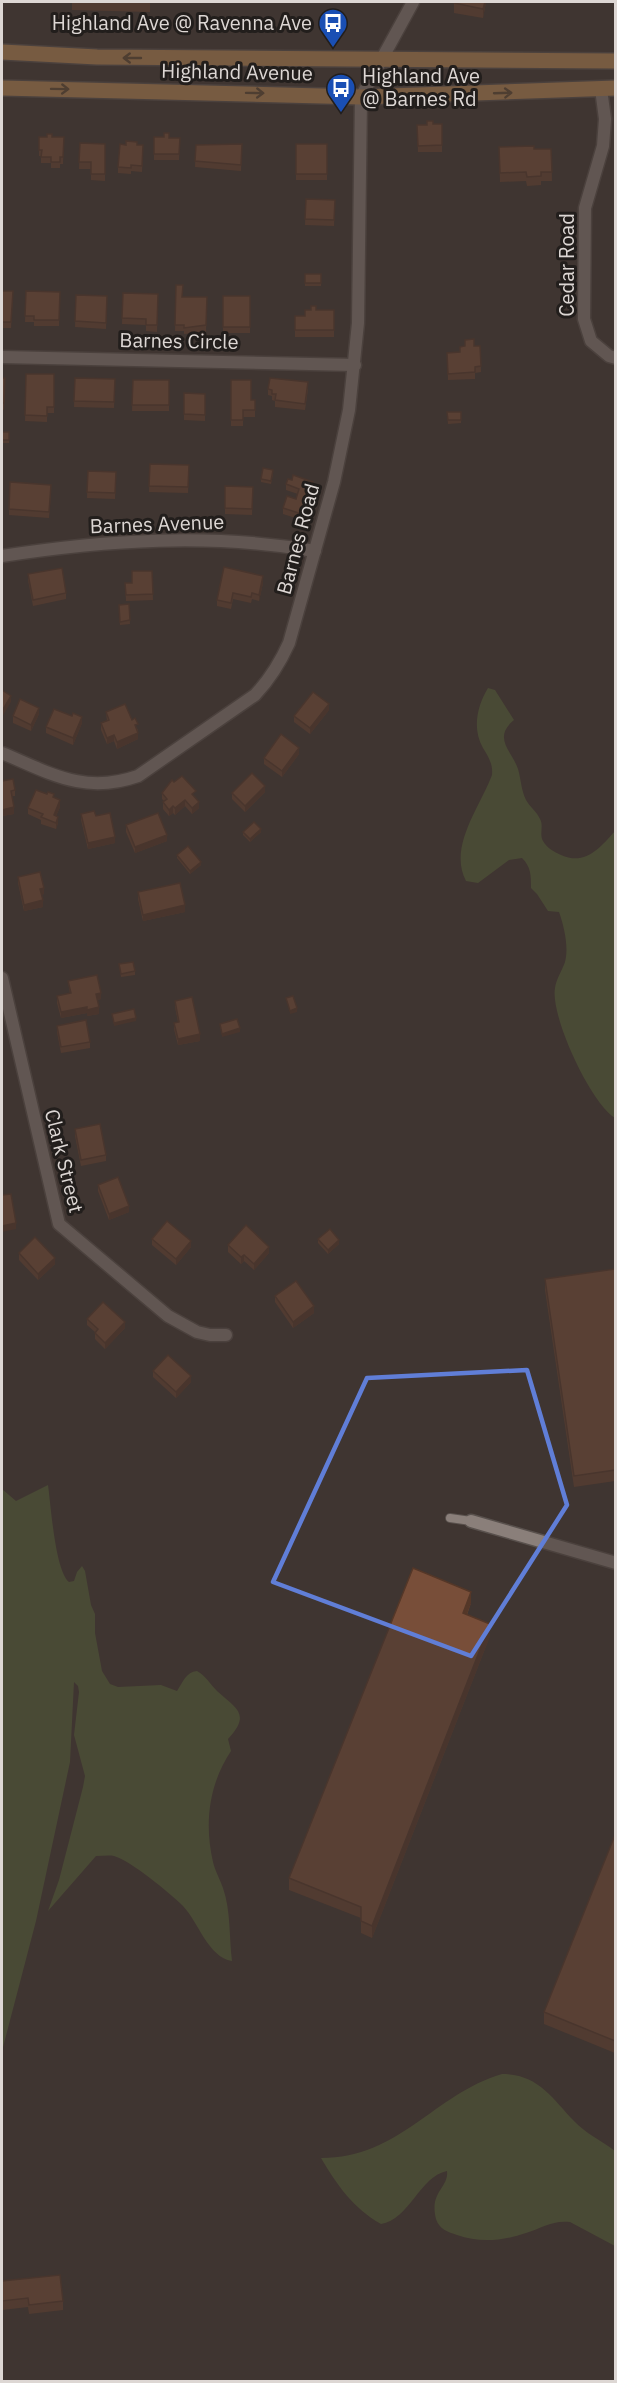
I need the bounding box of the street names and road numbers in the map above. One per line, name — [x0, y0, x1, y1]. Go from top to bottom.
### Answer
street label: Highland Avenue — [161, 57, 313, 86]
street label: Cedar Road — [553, 213, 580, 317]
street label: Barnes Circle — [119, 326, 239, 355]
street label: Barnes Road — [270, 480, 325, 597]
street label: Barnes Avenue — [89, 508, 225, 539]
street label: Clark Street — [39, 1106, 90, 1216]

